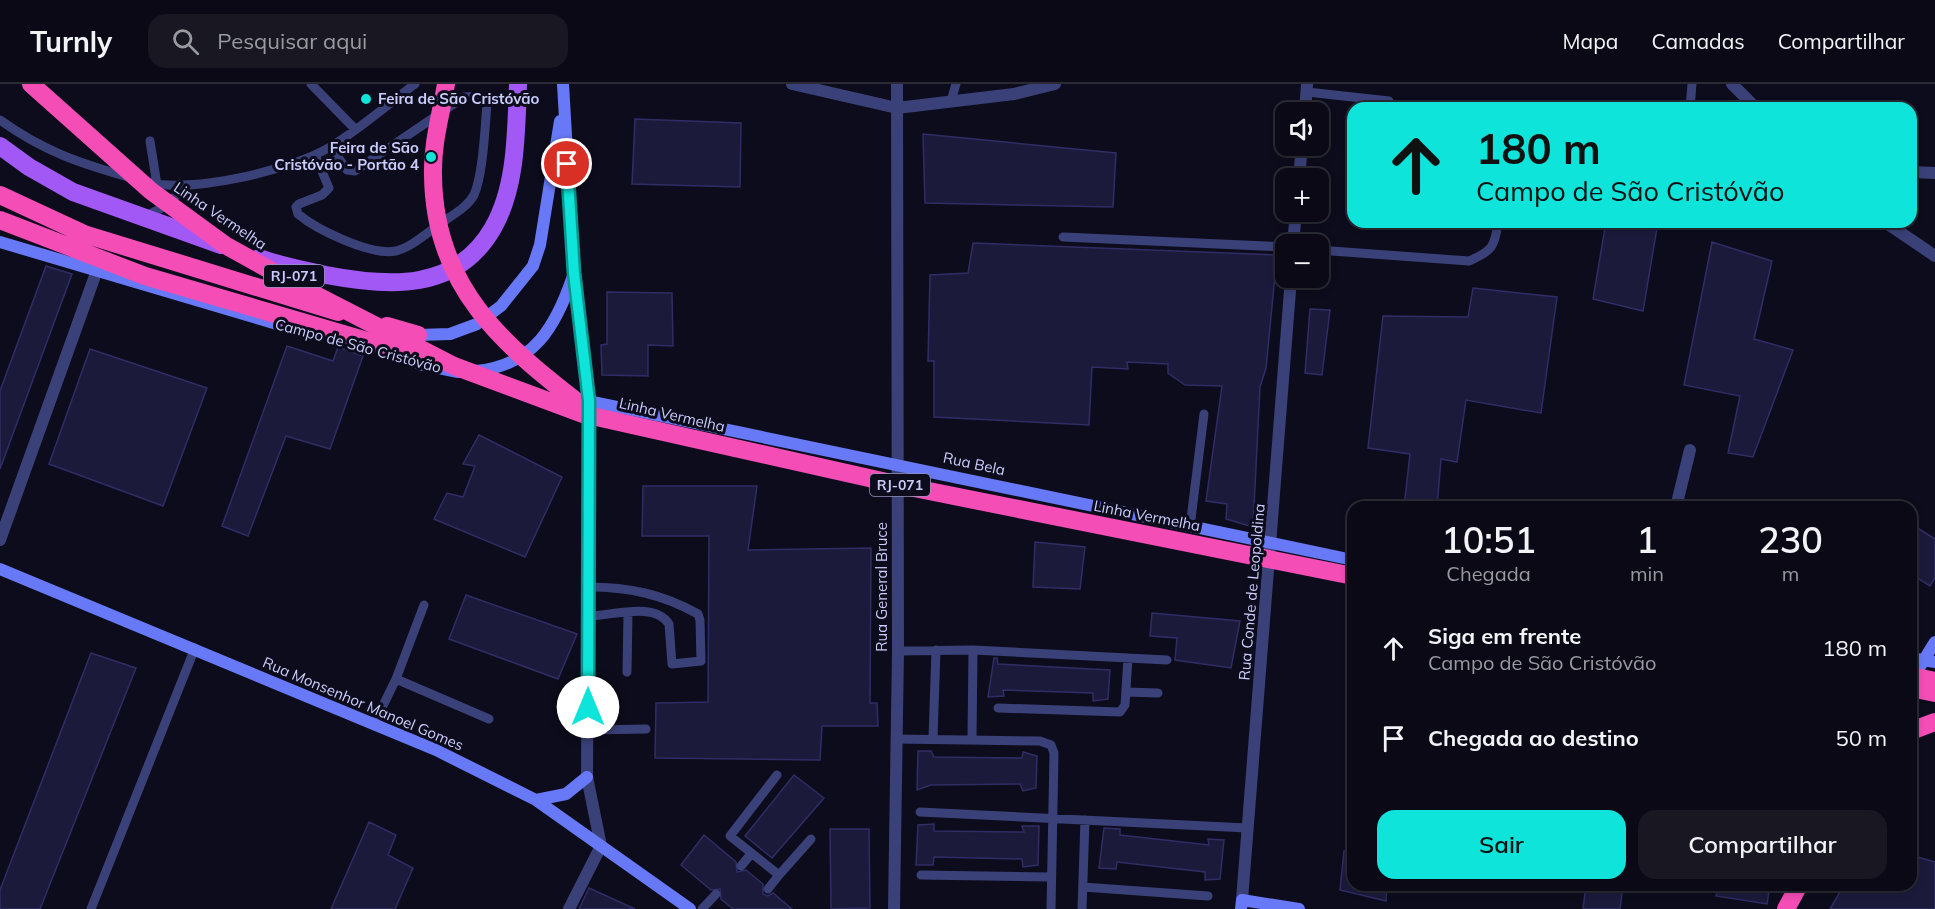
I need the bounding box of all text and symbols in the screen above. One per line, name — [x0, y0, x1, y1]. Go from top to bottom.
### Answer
search box — [148, 14, 568, 68]
text: Turnly — [30, 24, 112, 59]
icon: search — [169, 25, 202, 58]
text: Pesquisar aqui — [217, 27, 367, 55]
text: Mapa — [1563, 28, 1618, 54]
text: Camadas — [1651, 28, 1745, 54]
text: Compartilhar — [1778, 28, 1905, 54]
place label: Feira de São Cristóvão — [378, 89, 540, 108]
marker: Feira de São Cristóvão — [359, 92, 373, 106]
map controls — [1275, 102, 1329, 288]
button: sound — [1275, 102, 1329, 156]
text: 180 m — [1476, 122, 1601, 175]
icon: ahead — [1377, 126, 1455, 204]
place label: Feira de São Cristóvão - Portão 4 — [274, 138, 419, 174]
pin — [541, 138, 592, 189]
icon: arrive — [550, 147, 583, 180]
marker: Feira de São Cristóvão - Portão 4 — [424, 150, 438, 164]
button: + — [1275, 168, 1329, 222]
text: Campo de São Cristóvão — [1476, 174, 1784, 208]
street label: Linha Vermelha — [170, 177, 270, 254]
button: − — [1275, 234, 1329, 288]
road number: RJ-071 — [264, 265, 324, 287]
street label: Campo de São Cristóvão — [273, 314, 443, 377]
street label: Linha Vermelha — [617, 393, 727, 436]
street label: Rua Bela — [941, 448, 1007, 479]
road number: RJ-071 — [870, 474, 930, 496]
street label: Linha Vermelha — [1092, 496, 1202, 535]
street label: Rua Conde de Leopoldina — [1234, 503, 1269, 681]
text: 10:51 — [1441, 517, 1536, 562]
text: 1 — [1636, 517, 1658, 562]
text: 230 — [1758, 517, 1823, 562]
street label: Rua General Bruce — [872, 522, 891, 652]
text: Chegada — [1446, 561, 1531, 586]
text: min — [1630, 561, 1664, 586]
text: m — [1782, 561, 1799, 586]
text: Siga em frente — [1428, 622, 1581, 650]
icon: ahead — [1377, 632, 1410, 665]
text: 180 m — [1822, 634, 1887, 662]
text: Campo de São Cristóvão — [1428, 650, 1657, 675]
street label: Rua Monsenhor Manoel Gomes — [260, 653, 467, 755]
position arrow — [556, 675, 620, 739]
icon: arrive — [1377, 722, 1410, 755]
text: Chegada ao destino — [1428, 724, 1639, 752]
text: 50 m — [1836, 724, 1887, 752]
button: Sair — [1377, 810, 1626, 879]
button: Compartilhar — [1638, 810, 1887, 879]

